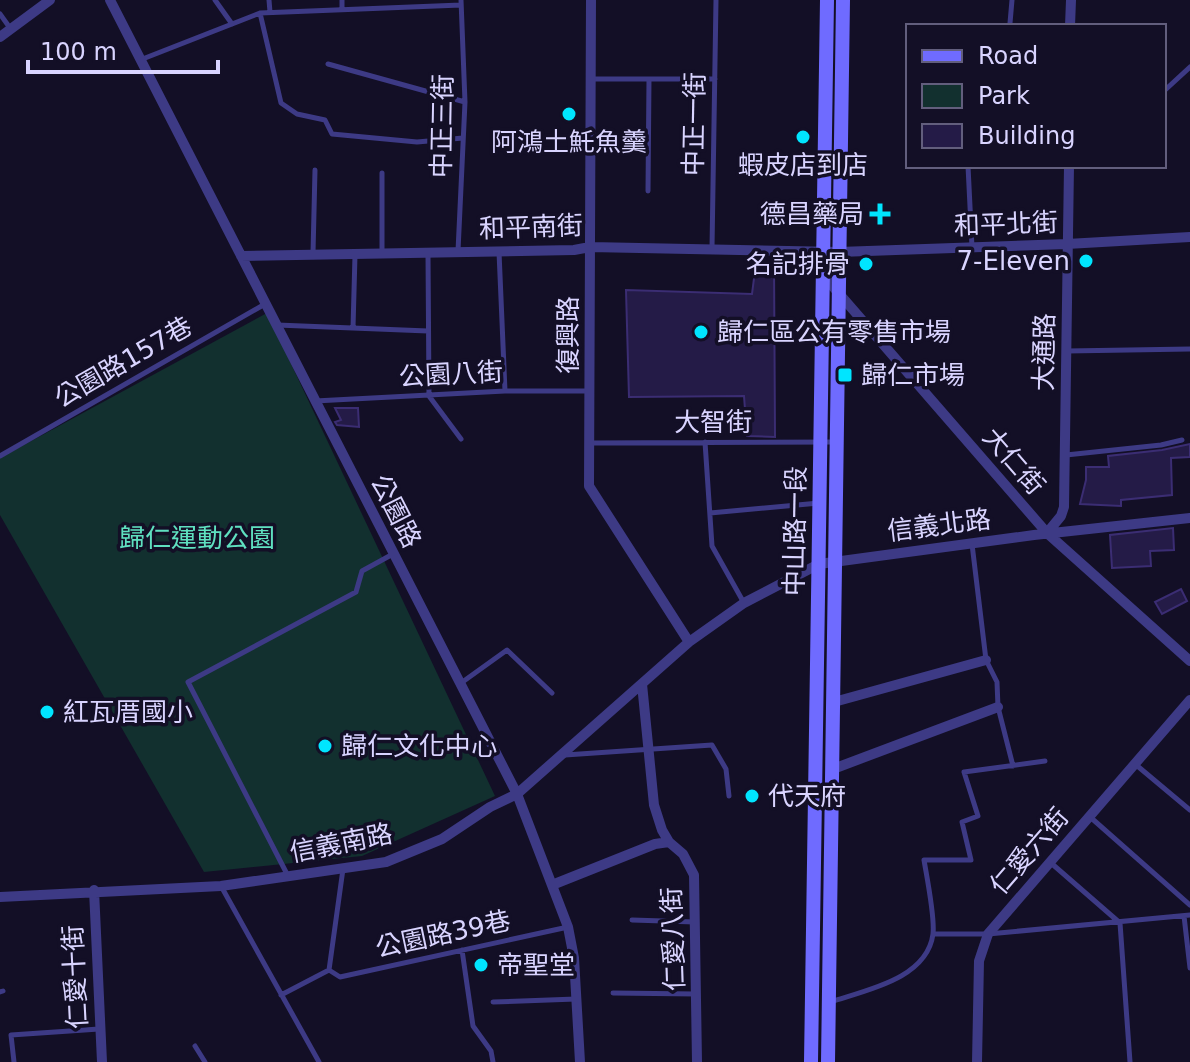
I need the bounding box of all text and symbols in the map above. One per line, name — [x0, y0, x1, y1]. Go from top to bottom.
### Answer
scale bar — [28, 24, 218, 74]
legend — [906, 24, 1166, 168]
text: 100 m — [40, 38, 117, 66]
text: Road — [978, 42, 1038, 70]
street label: 中正一街 — [678, 72, 710, 176]
street label: 中正三街 — [426, 74, 458, 178]
text: Park — [978, 82, 1030, 110]
marker: 阿鴻土魠魚羹 — [560, 105, 578, 123]
text: Building — [978, 122, 1075, 150]
place label: 阿鴻土魠魚羹 — [491, 127, 647, 157]
marker: 蝦皮店到店 — [794, 128, 812, 146]
place label: 蝦皮店到店 — [738, 150, 868, 180]
place label: 德昌藥局 — [760, 199, 864, 229]
marker: 德昌藥局 — [871, 205, 889, 223]
street label: 和平北街 — [954, 207, 1058, 241]
street label: 和平南街 — [479, 210, 583, 244]
place label: 7-Eleven — [957, 246, 1070, 276]
place label: 名記排骨 — [746, 249, 850, 279]
marker: 7-Eleven — [1077, 252, 1095, 270]
marker: 名記排骨 — [857, 255, 875, 273]
street label: 復興路 — [553, 296, 583, 374]
street label: 公園路157巷 — [49, 311, 197, 413]
street label: 大通路 — [1028, 313, 1060, 391]
place label: 歸仁區公有零售市場 — [717, 317, 951, 347]
marker: 歸仁區公有零售市場 — [692, 323, 710, 341]
street label: 公園八街 — [398, 356, 504, 392]
place label: 歸仁市場 — [861, 360, 965, 390]
marker: 歸仁市場 — [836, 366, 854, 384]
street label: 大智街 — [674, 407, 752, 437]
street label: 大仁街 — [977, 422, 1051, 500]
street label: 中山路一段 — [779, 466, 811, 596]
street label: 公園路 — [365, 469, 427, 553]
street label: 信義北路 — [886, 504, 992, 546]
park label: 歸仁運動公園 — [119, 523, 275, 553]
place label: 紅瓦厝國小 — [63, 697, 193, 727]
marker: 紅瓦厝國小 — [38, 703, 56, 721]
place label: 歸仁文化中心 — [341, 731, 497, 761]
marker: 歸仁文化中心 — [316, 737, 334, 755]
place label: 代天府 — [768, 781, 846, 811]
marker: 代天府 — [743, 787, 761, 805]
street label: 仁愛六街 — [984, 802, 1074, 900]
street label: 信義南路 — [287, 818, 395, 868]
street label: 仁愛八街 — [656, 887, 690, 991]
street label: 公園路39巷 — [373, 905, 513, 963]
street label: 仁愛十街 — [57, 924, 93, 1030]
place label: 帝聖堂 — [497, 950, 575, 980]
marker: 帝聖堂 — [472, 956, 490, 974]

